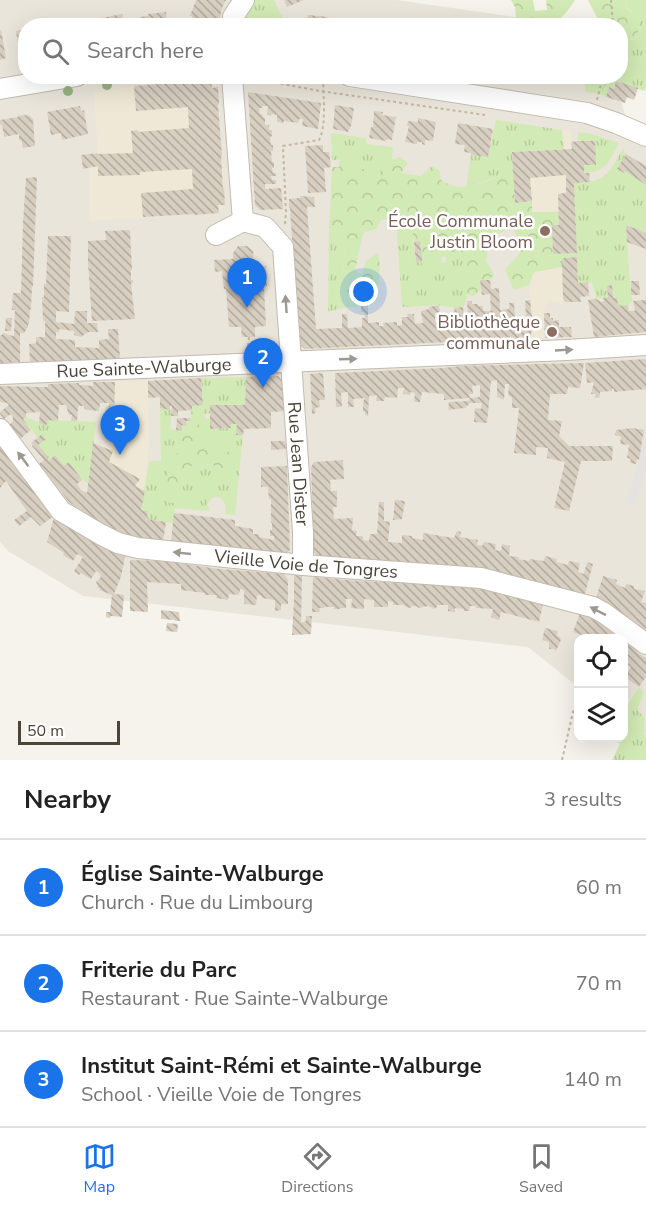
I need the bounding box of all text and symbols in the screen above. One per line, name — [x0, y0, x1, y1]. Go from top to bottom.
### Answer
search box — [18, 18, 628, 84]
icon: search — [39, 35, 72, 68]
text: Search here — [87, 36, 204, 66]
place label: École Communale Justin Bloom — [388, 209, 533, 254]
marker: École Communale Justin Bloom — [538, 224, 552, 238]
pin: 1 — [228, 258, 266, 308]
your location — [349, 277, 378, 306]
one-way arrow — [281, 294, 291, 313]
place label: Bibliothèque communale — [437, 310, 540, 355]
marker: Bibliothèque communale — [545, 325, 559, 339]
pin: 2 — [244, 338, 282, 388]
one-way arrow — [555, 346, 574, 355]
street label: Rue Sainte-Walburge — [56, 352, 232, 384]
one-way arrow — [339, 355, 358, 364]
street label: Rue Jean Dister — [282, 401, 315, 527]
pin: 3 — [100, 406, 140, 455]
one-way arrow — [17, 452, 29, 467]
street label: Vieille Voie de Tongres — [212, 544, 399, 584]
one-way arrow — [173, 548, 192, 557]
one-way arrow — [590, 606, 607, 616]
map controls — [574, 634, 628, 742]
button: locate — [574, 634, 628, 688]
button: layers — [574, 688, 628, 742]
scale bar — [18, 718, 120, 746]
text: 50 m — [27, 720, 64, 742]
text: Nearby — [24, 782, 111, 817]
text: 3 results — [544, 786, 622, 813]
text: Église Sainte-Walburge — [81, 859, 324, 889]
text: 1 — [38, 874, 50, 901]
text: 60 m — [576, 874, 622, 901]
text: Church · Rue du Limbourg — [81, 889, 313, 916]
text: Friterie du Parc — [81, 955, 236, 985]
text: 2 — [38, 970, 50, 997]
text: 70 m — [576, 970, 622, 997]
text: Restaurant · Rue Sainte-Walburge — [81, 985, 388, 1012]
text: Institut Saint-Rémi et Sainte-Walburge — [81, 1051, 482, 1081]
text: 3 — [38, 1066, 50, 1093]
text: 140 m — [564, 1066, 622, 1093]
text: School · Vieille Voie de Tongres — [81, 1081, 362, 1108]
tab: Map — [83, 1140, 116, 1198]
tab: Directions — [281, 1140, 353, 1198]
tab: Saved — [519, 1140, 563, 1198]

